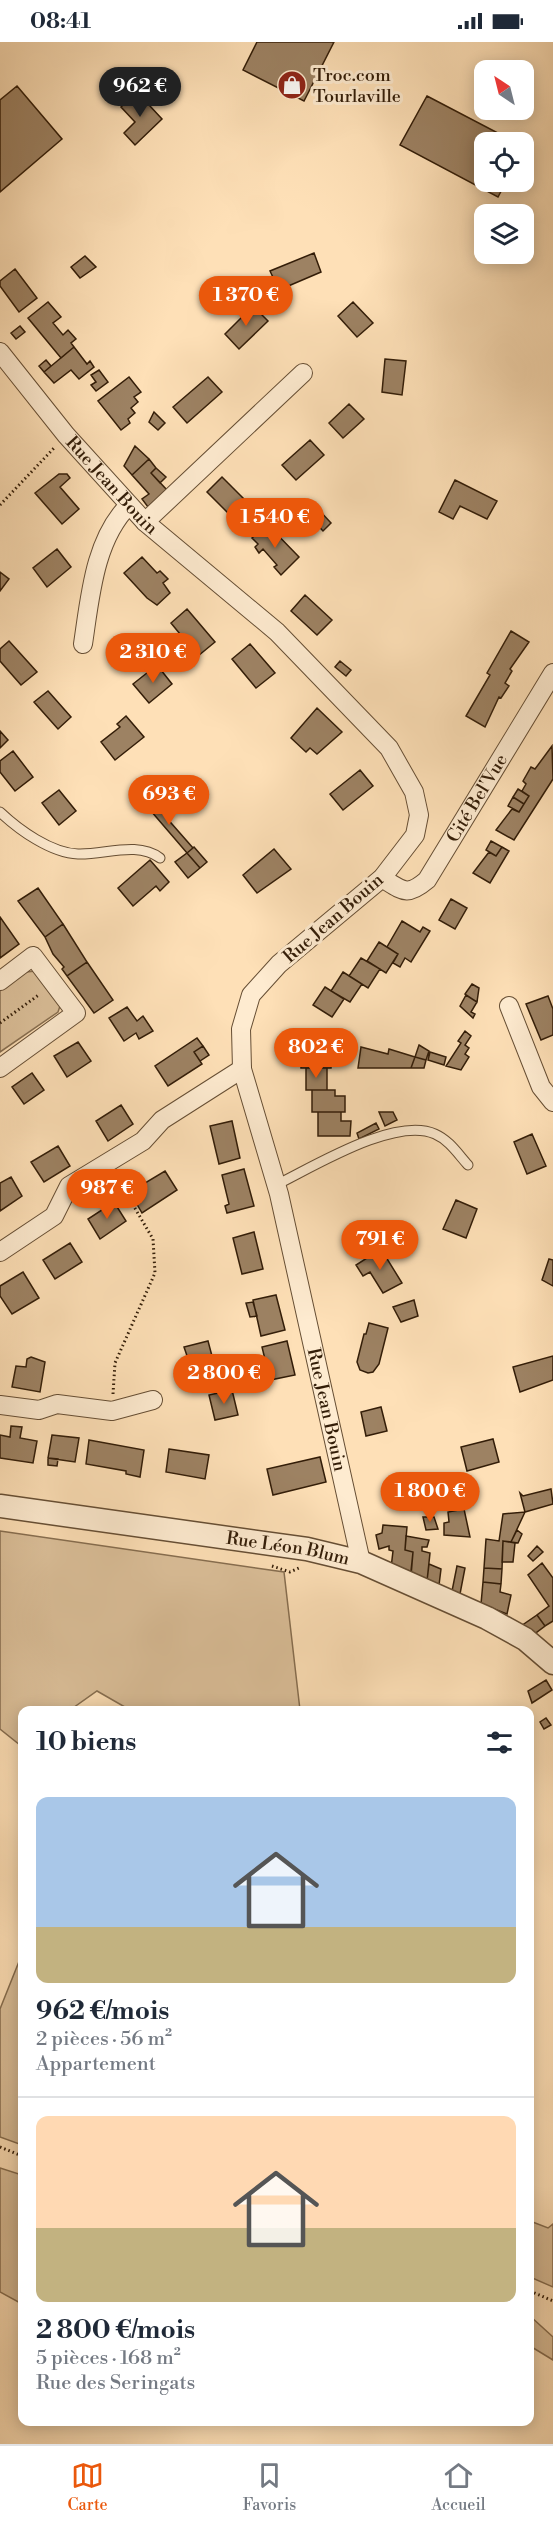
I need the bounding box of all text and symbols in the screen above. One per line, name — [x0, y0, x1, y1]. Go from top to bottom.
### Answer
text: 08:41 — [30, 8, 91, 35]
north arrow — [474, 60, 534, 120]
map controls — [474, 60, 534, 264]
place label: Troc.com Tourlaville — [313, 64, 401, 108]
pin: 962 € — [98, 67, 182, 118]
shop icon: Troc.com Tourlaville — [276, 69, 308, 101]
text: 962 € — [113, 74, 167, 99]
button: locate — [474, 132, 534, 192]
button: layers — [474, 204, 534, 264]
pin: 1 370 € — [191, 276, 301, 327]
text: 1 370 € — [213, 283, 279, 308]
street label: Rue Jean Bouin — [61, 431, 162, 540]
pin: 1 540 € — [220, 498, 330, 549]
text: 1 540 € — [240, 505, 310, 530]
pin: 2 310 € — [98, 633, 208, 684]
text: 2 310 € — [120, 640, 186, 665]
street label: Cité Bel'Vue — [442, 750, 513, 847]
pin: 693 € — [127, 775, 211, 826]
text: 693 € — [142, 782, 196, 807]
street label: Rue Jean Bouin — [278, 868, 388, 968]
pin: 802 € — [274, 1028, 358, 1079]
text: 802 € — [288, 1035, 344, 1060]
pin: 987 € — [65, 1169, 149, 1220]
text: 987 € — [81, 1176, 133, 1201]
pin: 791 € — [338, 1220, 422, 1271]
text: 791 € — [355, 1227, 405, 1252]
street label: Rue Jean Bouin — [302, 1346, 351, 1474]
pin: 2 800 € — [169, 1354, 279, 1405]
text: 2 800 € — [187, 1361, 261, 1386]
pin: 1 800 € — [375, 1472, 485, 1523]
text: 1 800 € — [395, 1479, 465, 1504]
street label: Rue Léon Blum — [225, 1527, 352, 1571]
text: 10 biens — [36, 1726, 136, 1758]
icon: filters — [483, 1726, 516, 1759]
icon: home — [222, 1836, 330, 1944]
text: 962 €/mois — [36, 1995, 169, 2027]
text: 2 pièces · 56 m² — [36, 2027, 172, 2052]
text: Appartement — [36, 2052, 156, 2077]
icon: home — [222, 2155, 330, 2263]
text: 2 800 €/mois — [36, 2314, 195, 2346]
text: 5 pièces · 168 m² — [36, 2346, 181, 2371]
text: Rue des Seringats — [36, 2371, 195, 2396]
tab: Carte — [68, 2459, 108, 2515]
tab: Favoris — [243, 2459, 296, 2515]
tab: Accueil — [432, 2459, 485, 2515]

